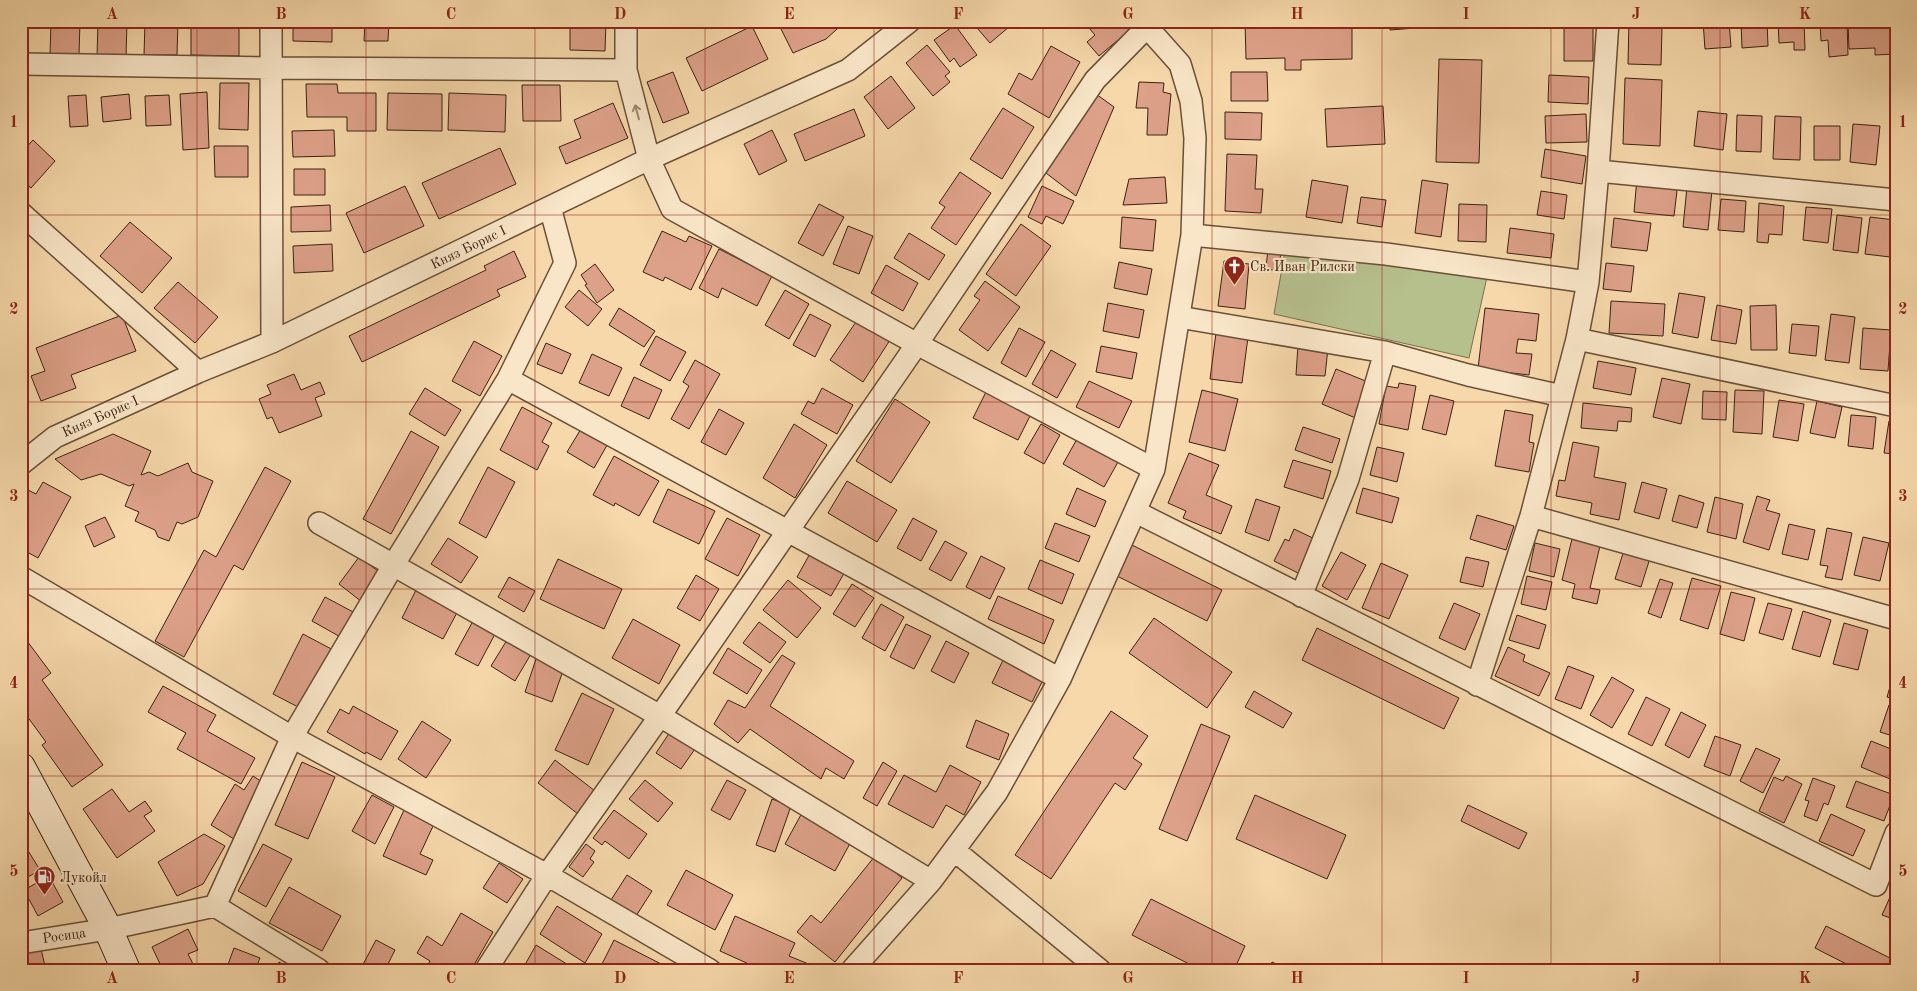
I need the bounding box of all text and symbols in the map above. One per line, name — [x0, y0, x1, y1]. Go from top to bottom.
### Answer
text: A — [106, 7, 118, 23]
text: B — [275, 7, 287, 23]
text: C — [446, 7, 456, 23]
text: D — [614, 7, 626, 23]
text: E — [783, 7, 795, 23]
text: F — [953, 7, 964, 23]
text: G — [1122, 7, 1134, 23]
text: H — [1290, 7, 1304, 23]
text: I — [1462, 7, 1470, 23]
text: J — [1632, 7, 1641, 23]
text: K — [1799, 7, 1811, 23]
one-way arrow — [631, 105, 641, 121]
text: 1 — [9, 115, 19, 131]
text: 1 — [1898, 115, 1908, 131]
street label: Княз Борис I — [428, 224, 509, 272]
church icon: Св. Иван Рилски — [1222, 254, 1246, 285]
place label: Св. Иван Рилски — [1250, 260, 1355, 274]
text: 2 — [9, 302, 19, 318]
text: 2 — [1898, 302, 1908, 318]
street label: Княз Борис I — [60, 394, 141, 440]
text: 3 — [9, 489, 19, 505]
text: 3 — [1898, 489, 1908, 505]
text: 4 — [9, 676, 19, 692]
text: 4 — [1898, 676, 1908, 692]
text: 5 — [9, 864, 19, 880]
text: 5 — [1898, 864, 1908, 880]
fuel station icon: Лукойл — [32, 865, 56, 896]
place label: Лукойл — [60, 871, 107, 885]
street label: Росица — [41, 926, 87, 946]
text: A — [106, 971, 118, 987]
text: B — [275, 971, 287, 987]
text: C — [446, 971, 456, 987]
text: D — [614, 971, 626, 987]
text: E — [783, 971, 795, 987]
text: F — [953, 971, 964, 987]
text: G — [1122, 971, 1134, 987]
text: H — [1290, 971, 1304, 987]
text: I — [1462, 971, 1470, 987]
text: J — [1632, 971, 1641, 987]
text: K — [1799, 971, 1811, 987]

